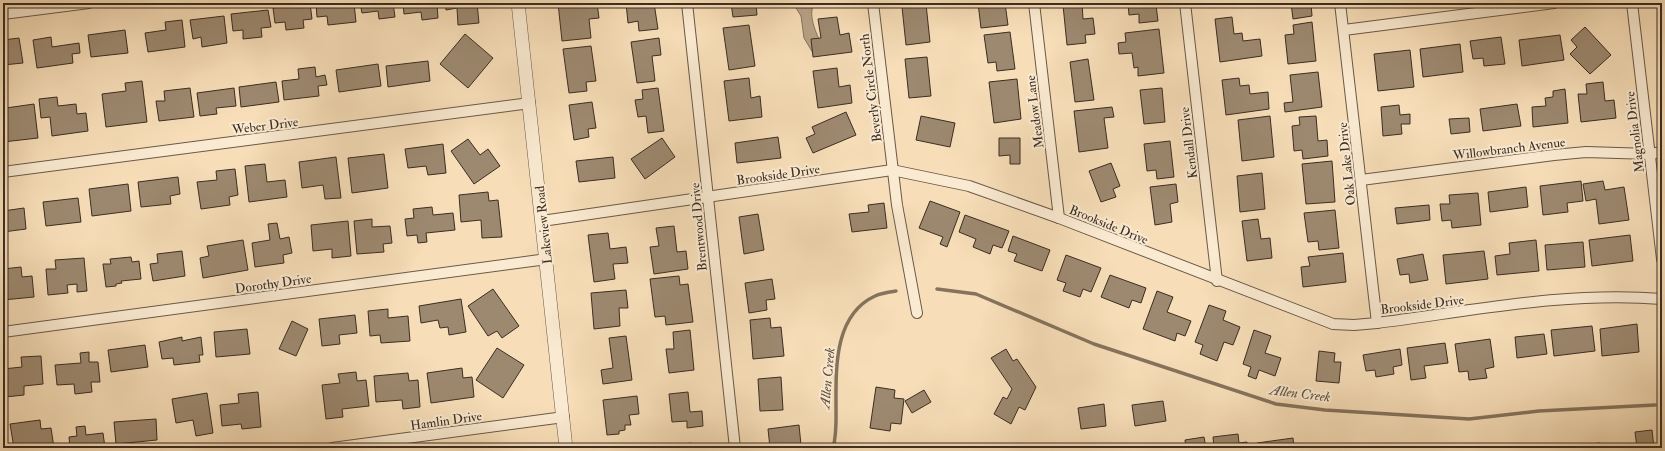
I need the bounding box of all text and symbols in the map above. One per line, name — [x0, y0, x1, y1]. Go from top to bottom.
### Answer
street label: Beverly Circle North — [856, 32, 887, 143]
street label: Meadow Lane — [1023, 74, 1047, 149]
street label: Magnolia Drive — [1622, 90, 1648, 173]
street label: Kendall Drive — [1177, 106, 1201, 180]
street label: Weber Drive — [230, 114, 300, 138]
street label: Oak Lake Drive — [1335, 121, 1359, 206]
street label: Willowbranch Avenue — [1451, 134, 1567, 164]
street label: Brookside Drive — [735, 161, 821, 189]
street label: Brentwood Drive — [687, 181, 711, 272]
street label: Lakeview Road — [532, 184, 556, 265]
street label: Brookside Drive — [1067, 202, 1151, 248]
street label: Dorothy Drive — [234, 271, 313, 298]
street label: Brookside Drive — [1379, 292, 1465, 318]
water label: Allen Creek — [816, 347, 839, 411]
water label: Allen Creek — [1266, 381, 1332, 406]
street label: Hamlin Drive — [409, 408, 484, 434]

